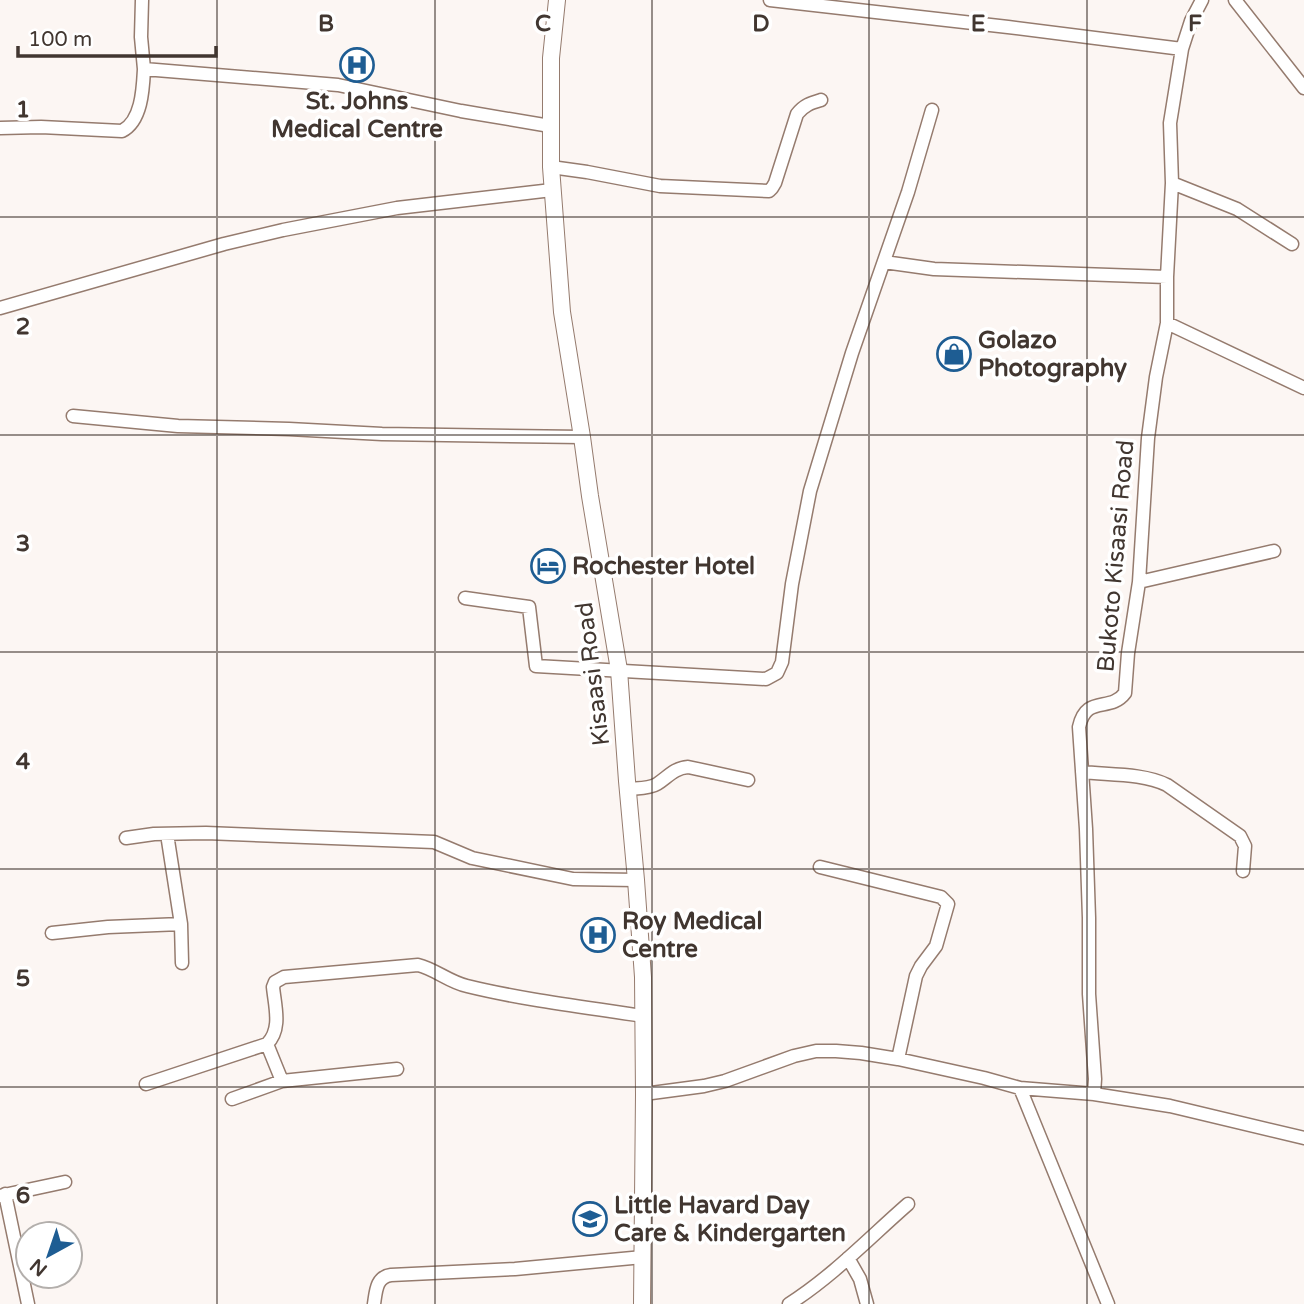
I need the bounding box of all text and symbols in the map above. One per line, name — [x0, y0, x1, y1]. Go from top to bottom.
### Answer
text: B — [318, 10, 334, 38]
text: C — [535, 10, 551, 38]
text: D — [752, 10, 770, 38]
text: E — [971, 10, 985, 38]
text: F — [1188, 10, 1202, 38]
scale bar — [18, 14, 215, 58]
text: 100 m — [28, 27, 92, 52]
hospital icon: St. Johns Medical Centre — [338, 46, 376, 84]
place label: St. Johns Medical Centre — [271, 87, 443, 144]
text: 1 — [16, 96, 30, 124]
text: 2 — [16, 313, 30, 341]
place label: Golazo Photography — [978, 326, 1127, 383]
shop icon: Golazo Photography — [935, 335, 973, 373]
street label: Bukoto Kisaasi Road — [1091, 439, 1141, 673]
text: 3 — [16, 530, 30, 558]
hotel icon: Rochester Hotel — [529, 547, 567, 585]
place label: Rochester Hotel — [572, 552, 755, 581]
street label: Kisaasi Road — [570, 600, 616, 748]
text: 4 — [16, 748, 31, 776]
place label: Roy Medical Centre — [622, 907, 762, 964]
hospital icon: Roy Medical Centre — [579, 916, 617, 954]
text: 5 — [16, 965, 30, 993]
text: 6 — [16, 1182, 30, 1210]
place label: Little Havard Day Care & Kindergarten — [614, 1191, 846, 1248]
school or university icon: Little Havard Day Care & Kindergarten — [571, 1200, 609, 1238]
north arrow — [14, 1220, 84, 1290]
text: N — [26, 1254, 52, 1281]

